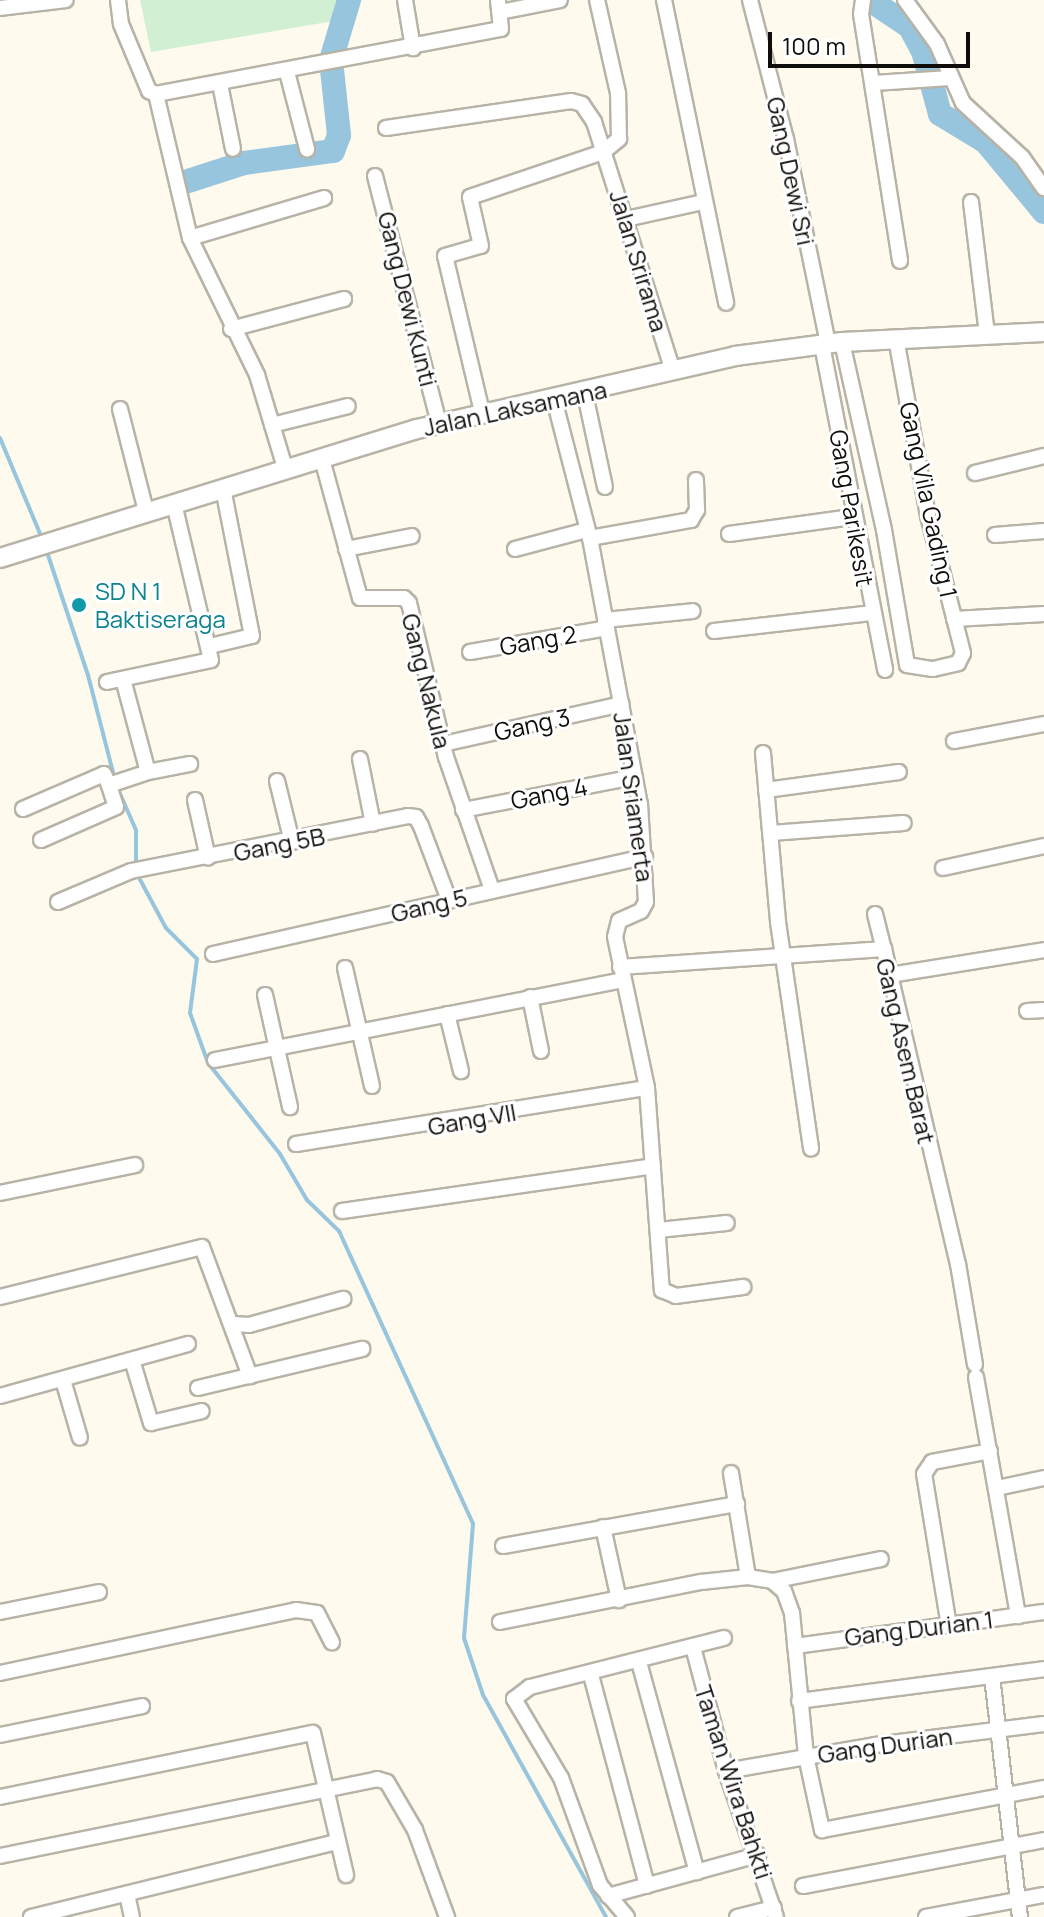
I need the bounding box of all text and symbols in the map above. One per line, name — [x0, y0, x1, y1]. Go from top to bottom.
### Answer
scale bar — [772, 16, 974, 66]
text: 100 m — [782, 29, 846, 62]
street label: Gang Dewi Sri — [761, 94, 821, 248]
street label: Jalan Srirama — [604, 187, 674, 335]
street label: Gang Dewi Kunti — [372, 209, 444, 389]
street label: Jalan Laksamana — [421, 374, 609, 442]
street label: Gang Vila Gading 1 — [894, 399, 964, 601]
street label: Gang Parikesit — [824, 427, 880, 589]
place label: SD N 1 Baktiseraga — [95, 577, 226, 633]
marker: SD N 1 Baktiseraga — [70, 596, 88, 614]
street label: Gang Nakula — [396, 610, 458, 752]
street label: Gang 2 — [497, 619, 579, 661]
street label: Gang 3 — [491, 702, 573, 746]
street label: Jalan Sriamerta — [608, 710, 660, 884]
street label: Gang 4 — [508, 771, 590, 815]
street label: Gang 5B — [231, 821, 327, 867]
street label: Gang 5 — [388, 882, 470, 928]
street label: Gang Asem Barat — [871, 956, 941, 1146]
street label: Gang VII — [426, 1097, 518, 1141]
street label: Gang Durian 1 — [843, 1605, 995, 1651]
street label: Taman Wira Bahkti — [689, 1681, 779, 1883]
street label: Gang Durian — [816, 1721, 954, 1769]

